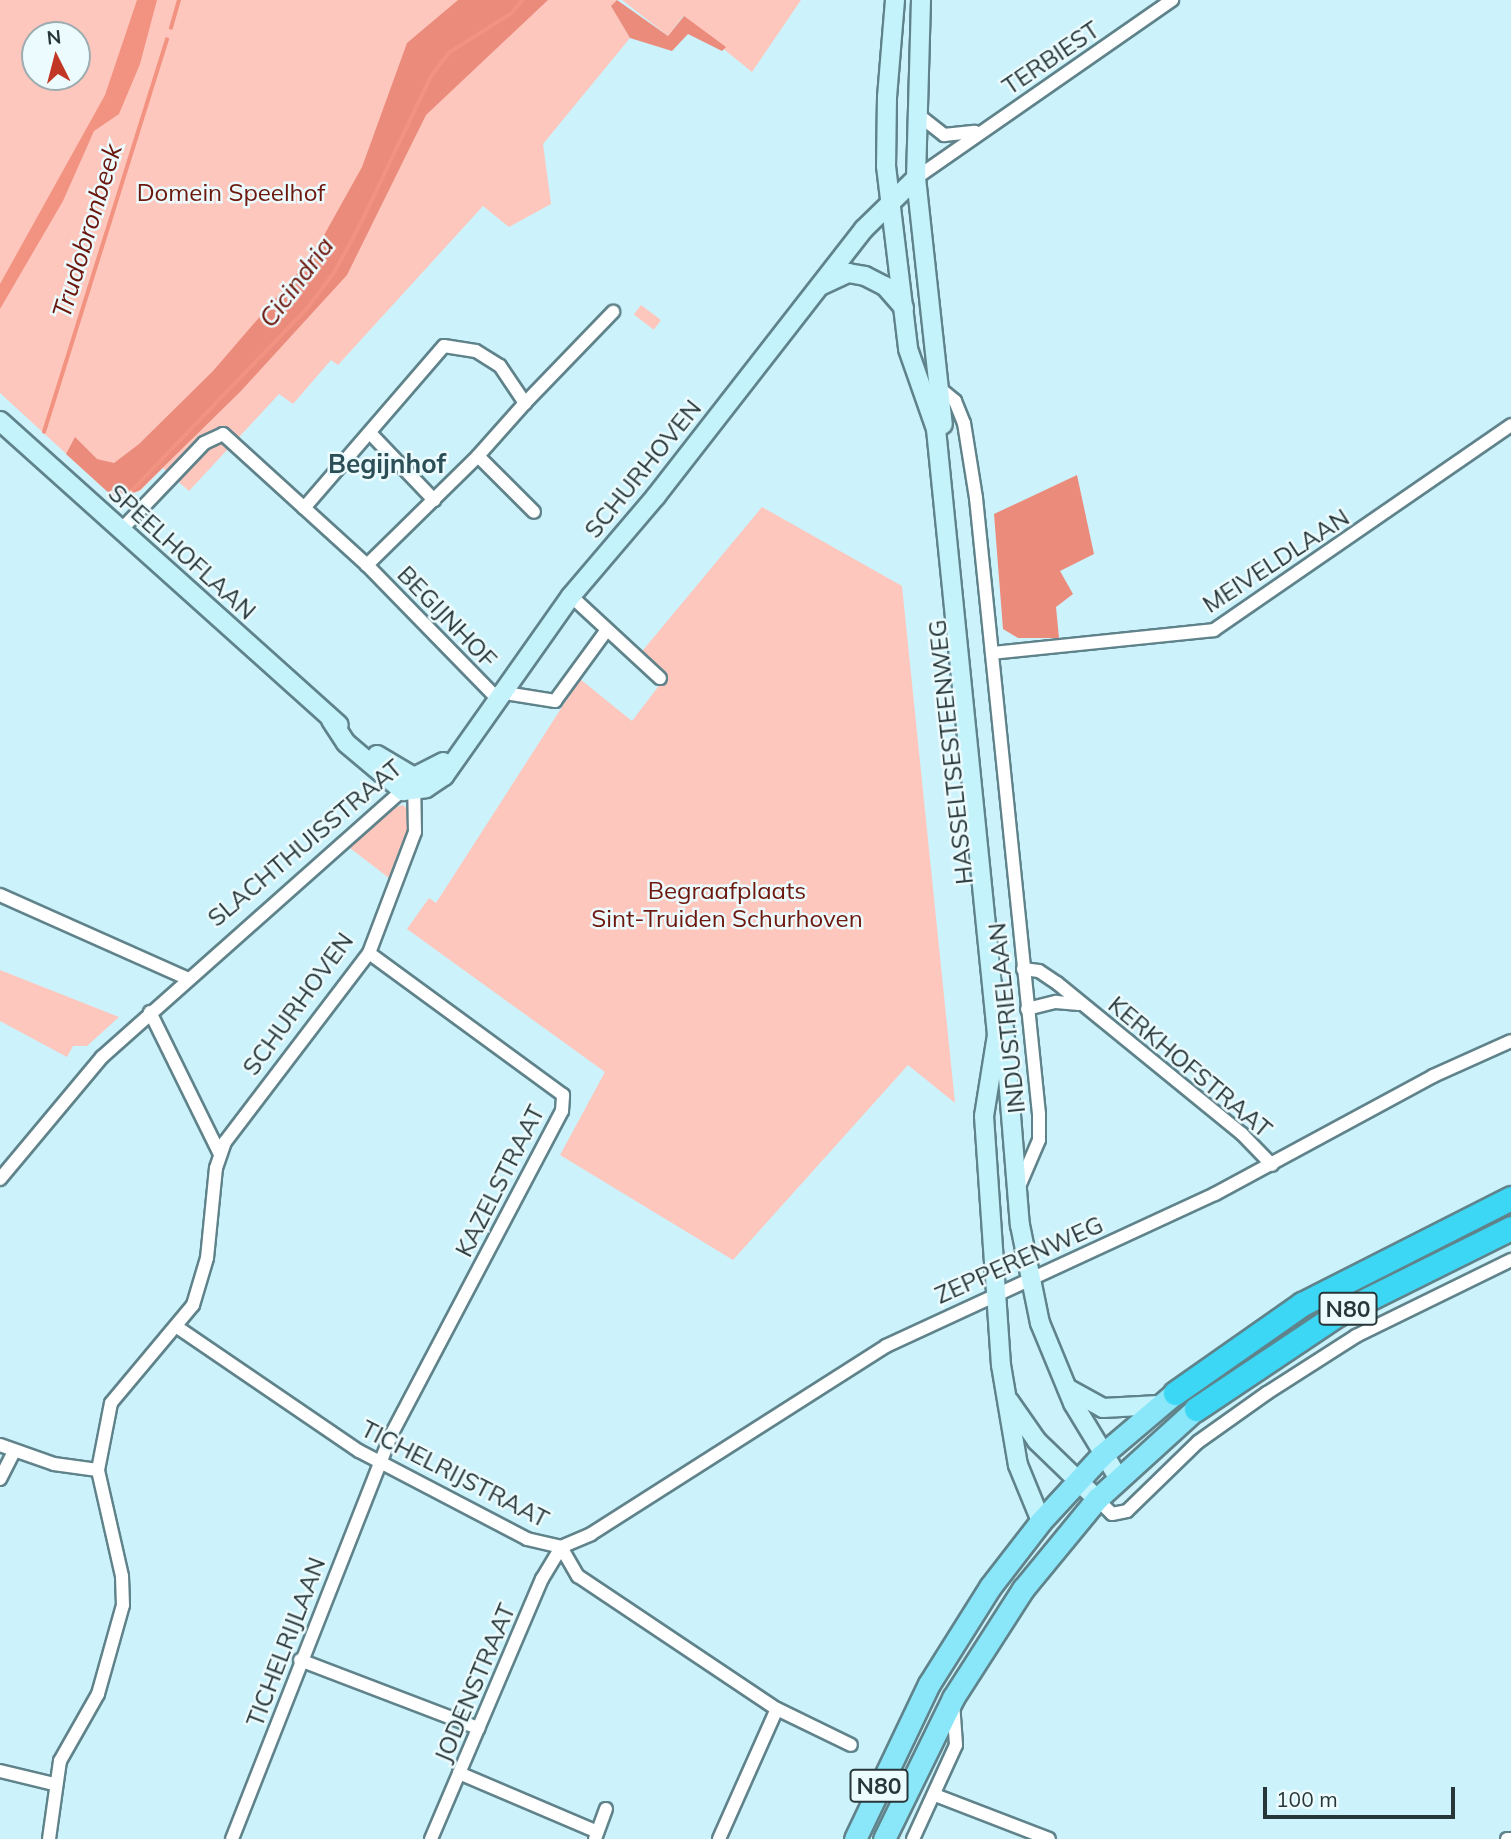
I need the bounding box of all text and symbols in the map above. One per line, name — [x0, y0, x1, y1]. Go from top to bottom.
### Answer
street label: TERBIEST — [997, 15, 1105, 101]
north arrow — [21, 21, 91, 91]
text: N — [46, 24, 62, 50]
water label: Trudobronbeek — [46, 140, 128, 322]
park label: Domein Speelhof — [137, 179, 325, 207]
water label: Cicindria — [252, 231, 340, 333]
street label: SCHURHOVEN — [579, 394, 707, 544]
district label: Begijnhof — [328, 448, 446, 480]
street label: SPEELHOFLAAN — [102, 478, 262, 626]
street label: MEIVELDLAAN — [1197, 503, 1355, 619]
street label: BEGIJNHOF — [391, 560, 503, 674]
street label: HASSELTSESTEENWEG — [923, 618, 979, 886]
street label: SLACHTHUISSTRAAT — [202, 753, 408, 933]
park label: Begraafplaats Sint-Truiden Schurhoven — [591, 877, 863, 933]
street label: INDUSTRIELAAN — [983, 921, 1031, 1115]
street label: SCHURHOVEN — [237, 927, 359, 1081]
street label: KERKHOFSTRAAT — [1102, 990, 1278, 1144]
street label: KAZELSTRAAT — [449, 1100, 551, 1262]
street label: ZEPPERENWEG — [931, 1210, 1107, 1310]
road number: N80 — [1318, 1290, 1378, 1328]
street label: TICHELRIJSTRAAT — [356, 1414, 554, 1534]
street label: TICHELRIJLAAN — [240, 1553, 332, 1731]
street label: JODENSTRAAT — [429, 1599, 521, 1767]
road number: N80 — [849, 1766, 909, 1806]
scale bar — [1266, 1772, 1458, 1816]
text: 100 m — [1276, 1786, 1338, 1812]

